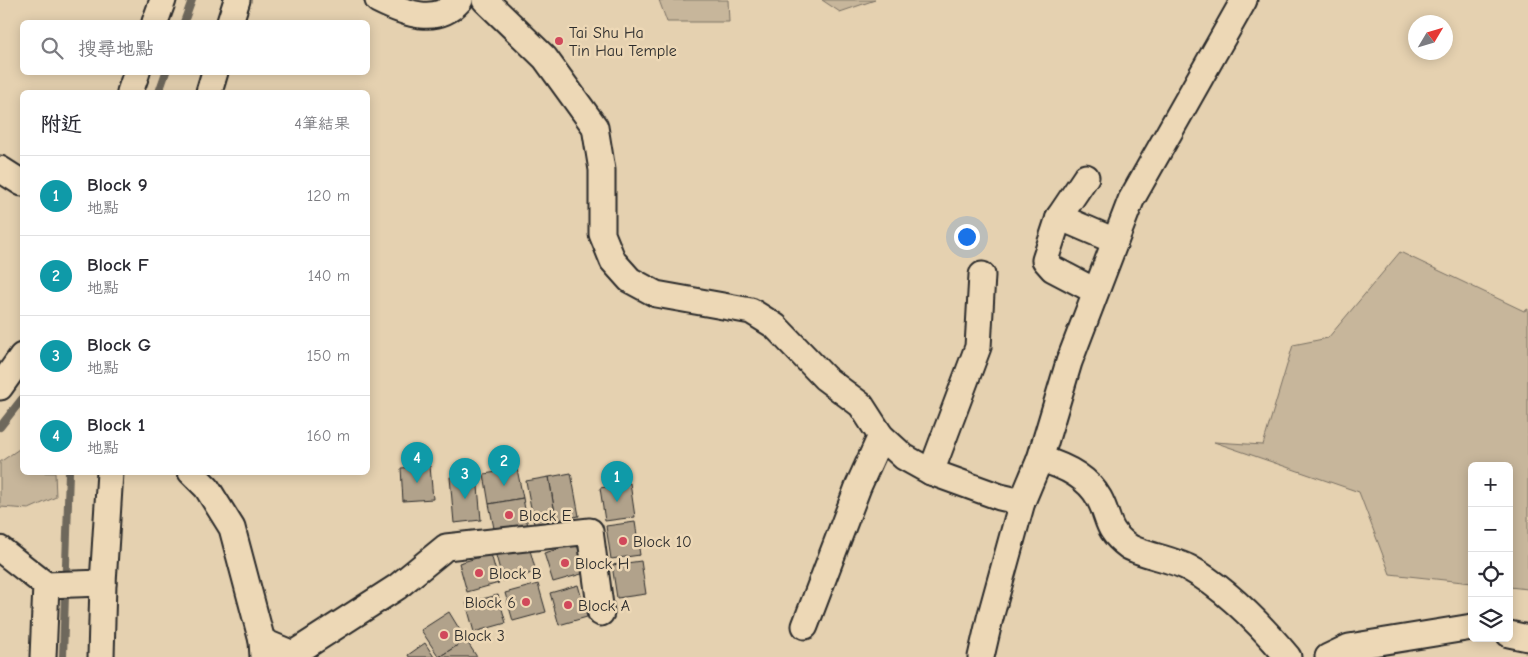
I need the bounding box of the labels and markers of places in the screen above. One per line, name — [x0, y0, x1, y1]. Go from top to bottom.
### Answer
place label: Tai Shu Ha Tin Hau Temple — [569, 24, 677, 60]
marker: Tai Shu Ha Tin Hau Temple — [553, 35, 565, 47]
pin: 4 — [401, 442, 433, 483]
pin: 2 — [488, 445, 520, 486]
pin: 3 — [449, 458, 481, 499]
pin: 1 — [601, 461, 633, 502]
place label: Block E — [519, 507, 572, 525]
marker: Block E — [503, 509, 515, 521]
place label: Block 10 — [633, 533, 692, 551]
marker: Block 10 — [617, 535, 629, 547]
place label: Block H — [575, 555, 629, 573]
marker: Block H — [559, 557, 571, 569]
place label: Block B — [489, 565, 542, 583]
marker: Block B — [473, 567, 485, 579]
place label: Block 6 — [465, 594, 516, 612]
marker: Block 6 — [520, 596, 532, 608]
place label: Block A — [578, 597, 630, 615]
marker: Block A — [562, 599, 574, 611]
place label: Block 3 — [454, 627, 505, 645]
marker: Block 3 — [438, 629, 450, 641]

